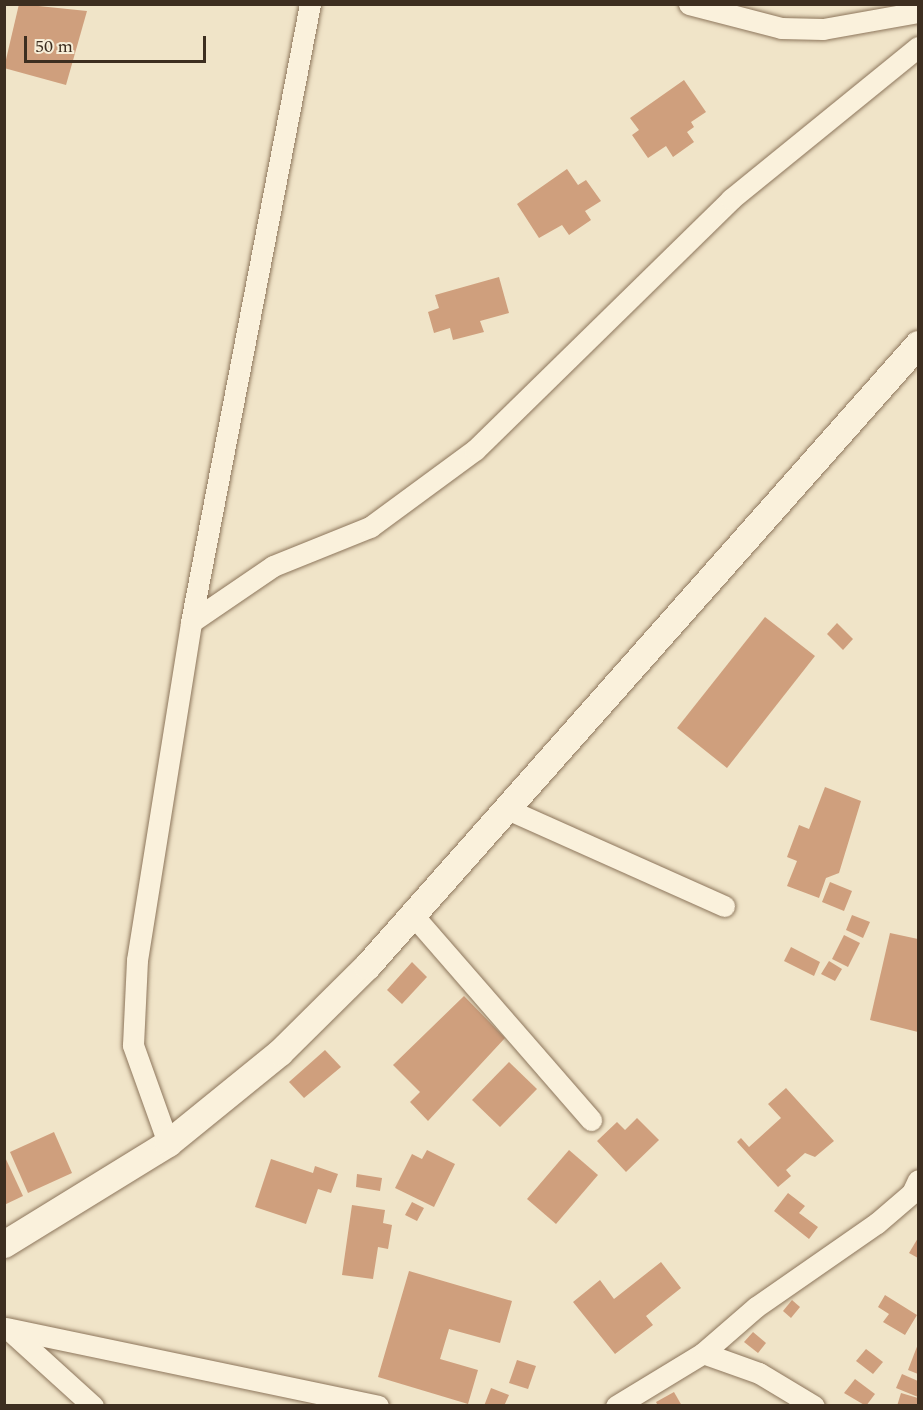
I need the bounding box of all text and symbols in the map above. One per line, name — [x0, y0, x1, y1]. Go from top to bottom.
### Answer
scale bar — [27, 24, 208, 62]
text: 50 m — [35, 33, 73, 60]

